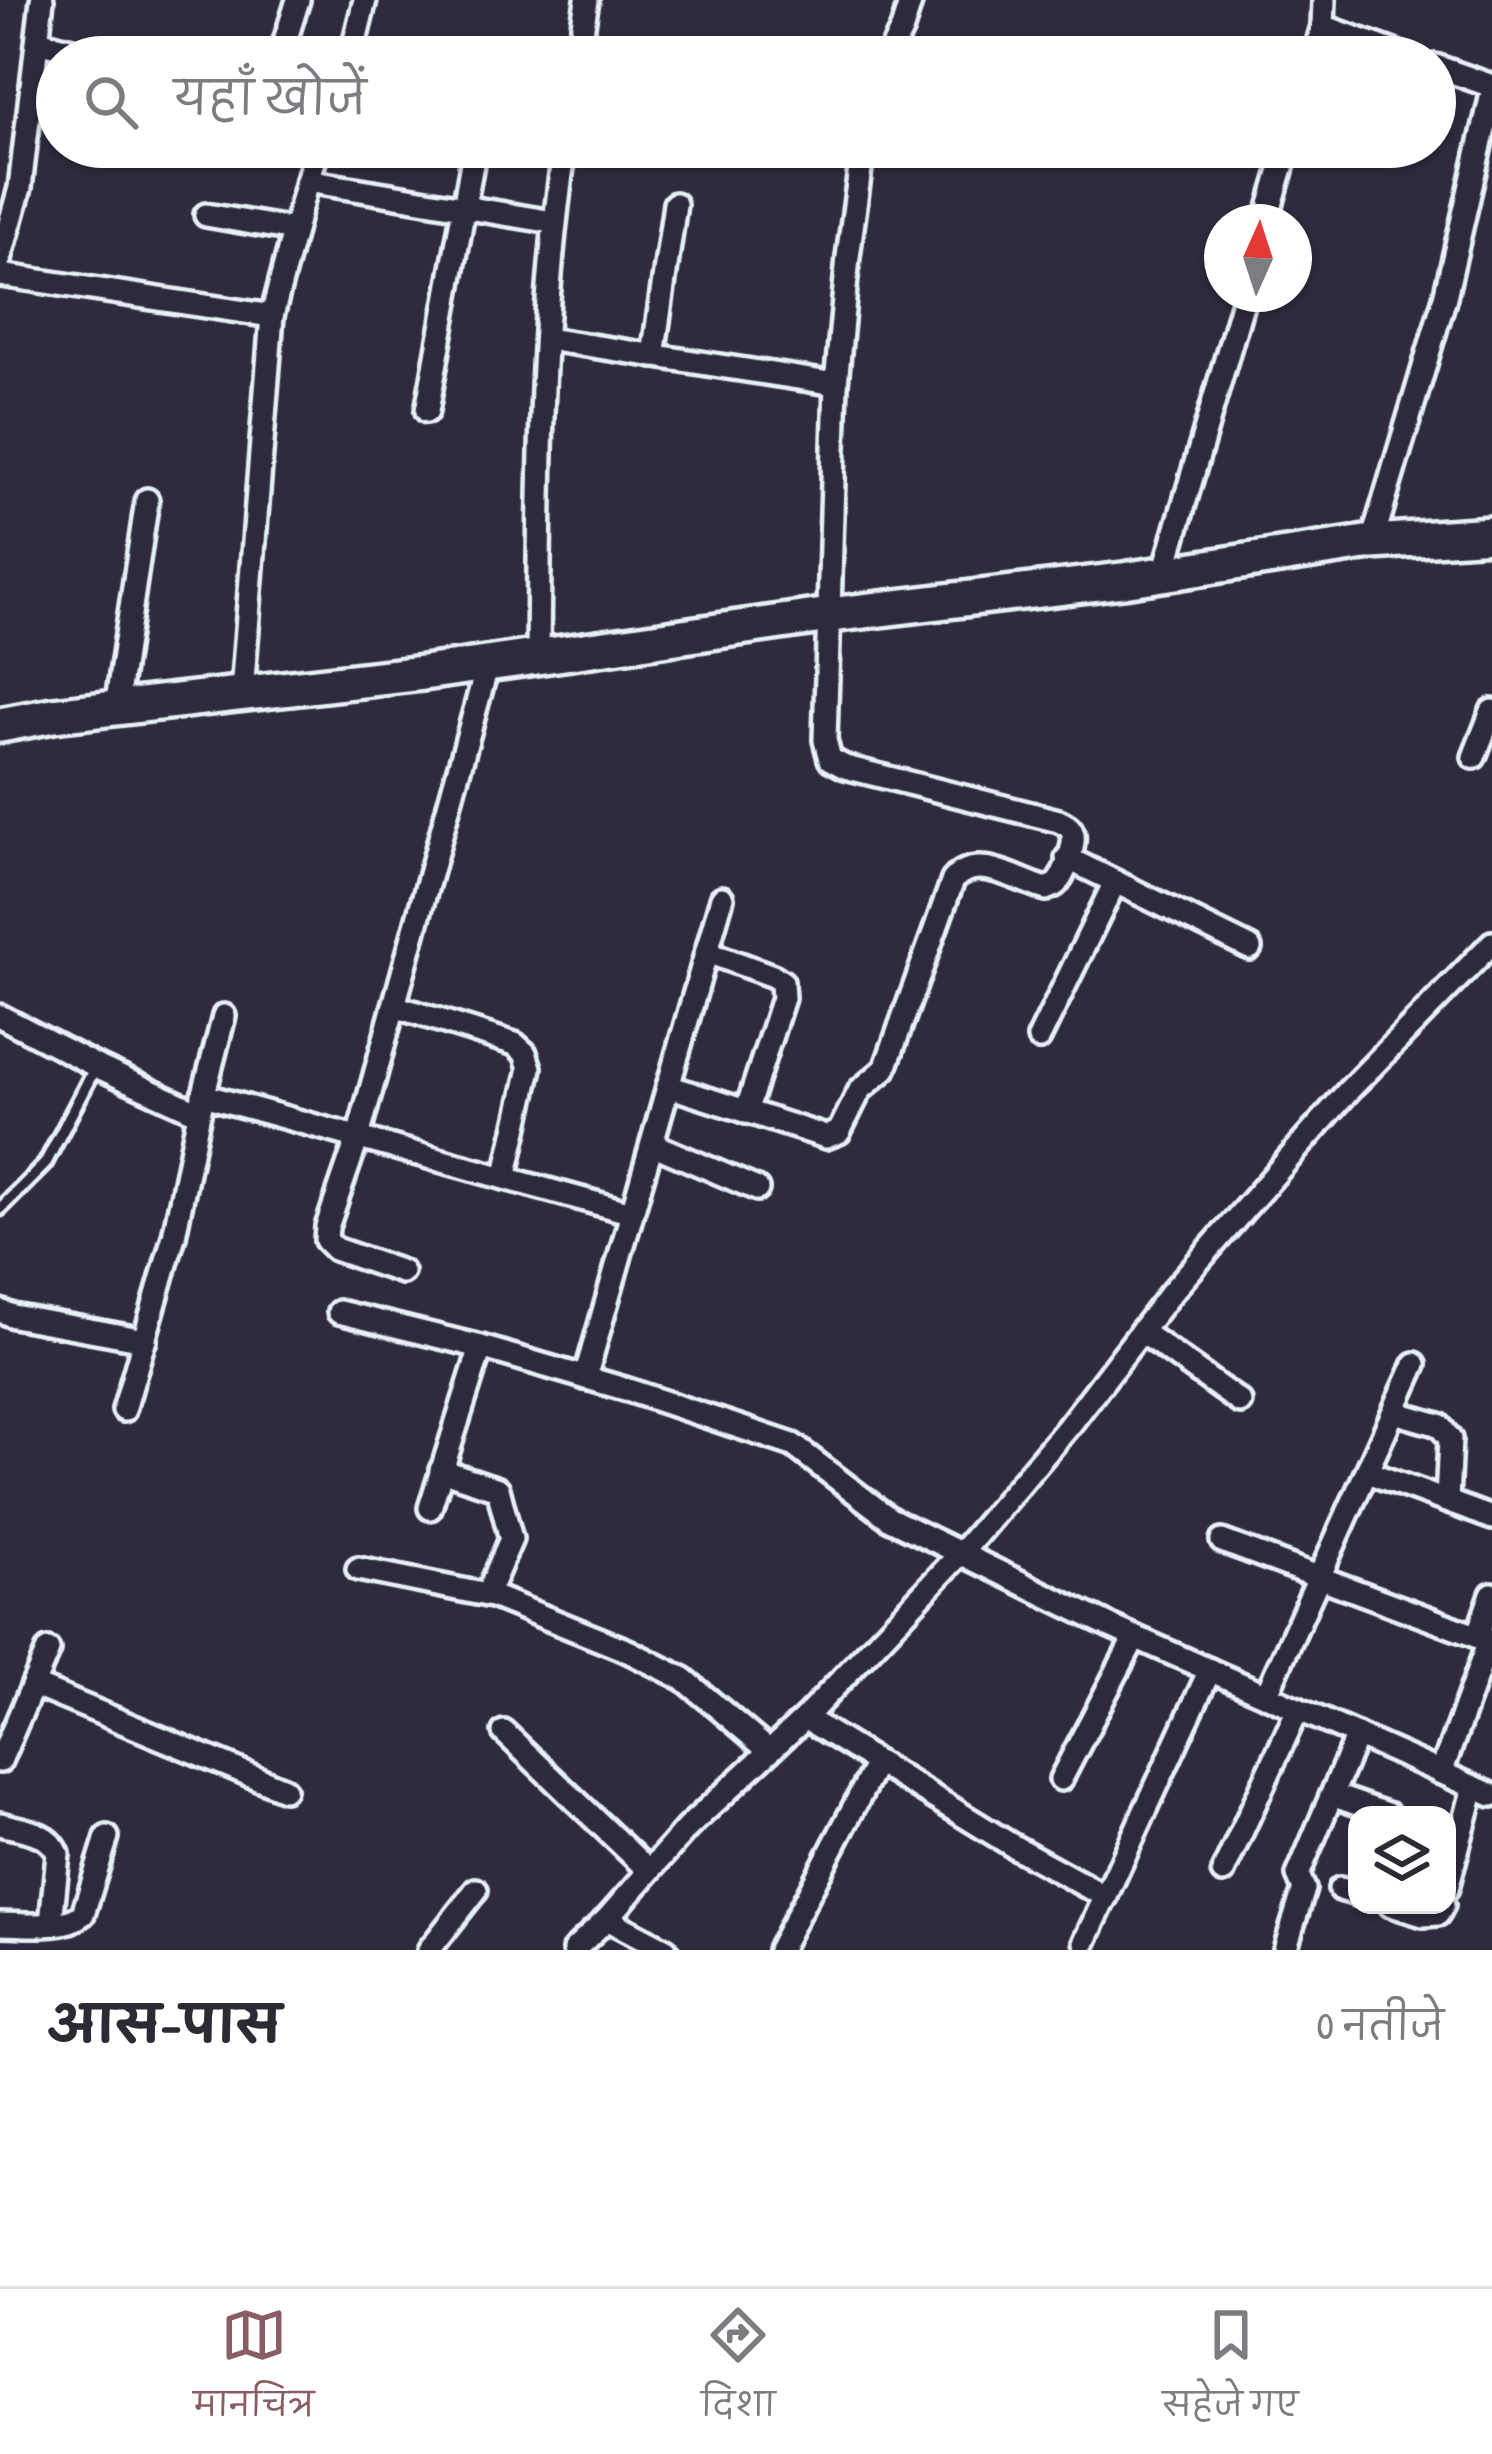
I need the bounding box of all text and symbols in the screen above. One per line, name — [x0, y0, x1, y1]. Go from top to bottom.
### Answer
search box — [36, 36, 1456, 168]
text: यहाँ खोजें — [174, 67, 366, 128]
icon: search — [78, 69, 144, 135]
north arrow — [1204, 204, 1312, 312]
map controls — [1348, 1806, 1456, 1914]
button: layers — [1348, 1806, 1456, 1914]
text: आस-पास — [48, 1989, 281, 2058]
text: 0 नतीजे — [1316, 1998, 1444, 2051]
tab: मानचित्र — [193, 2302, 314, 2441]
tab: दिशा — [701, 2302, 776, 2441]
tab: सहेजे गए — [1162, 2302, 1299, 2441]

